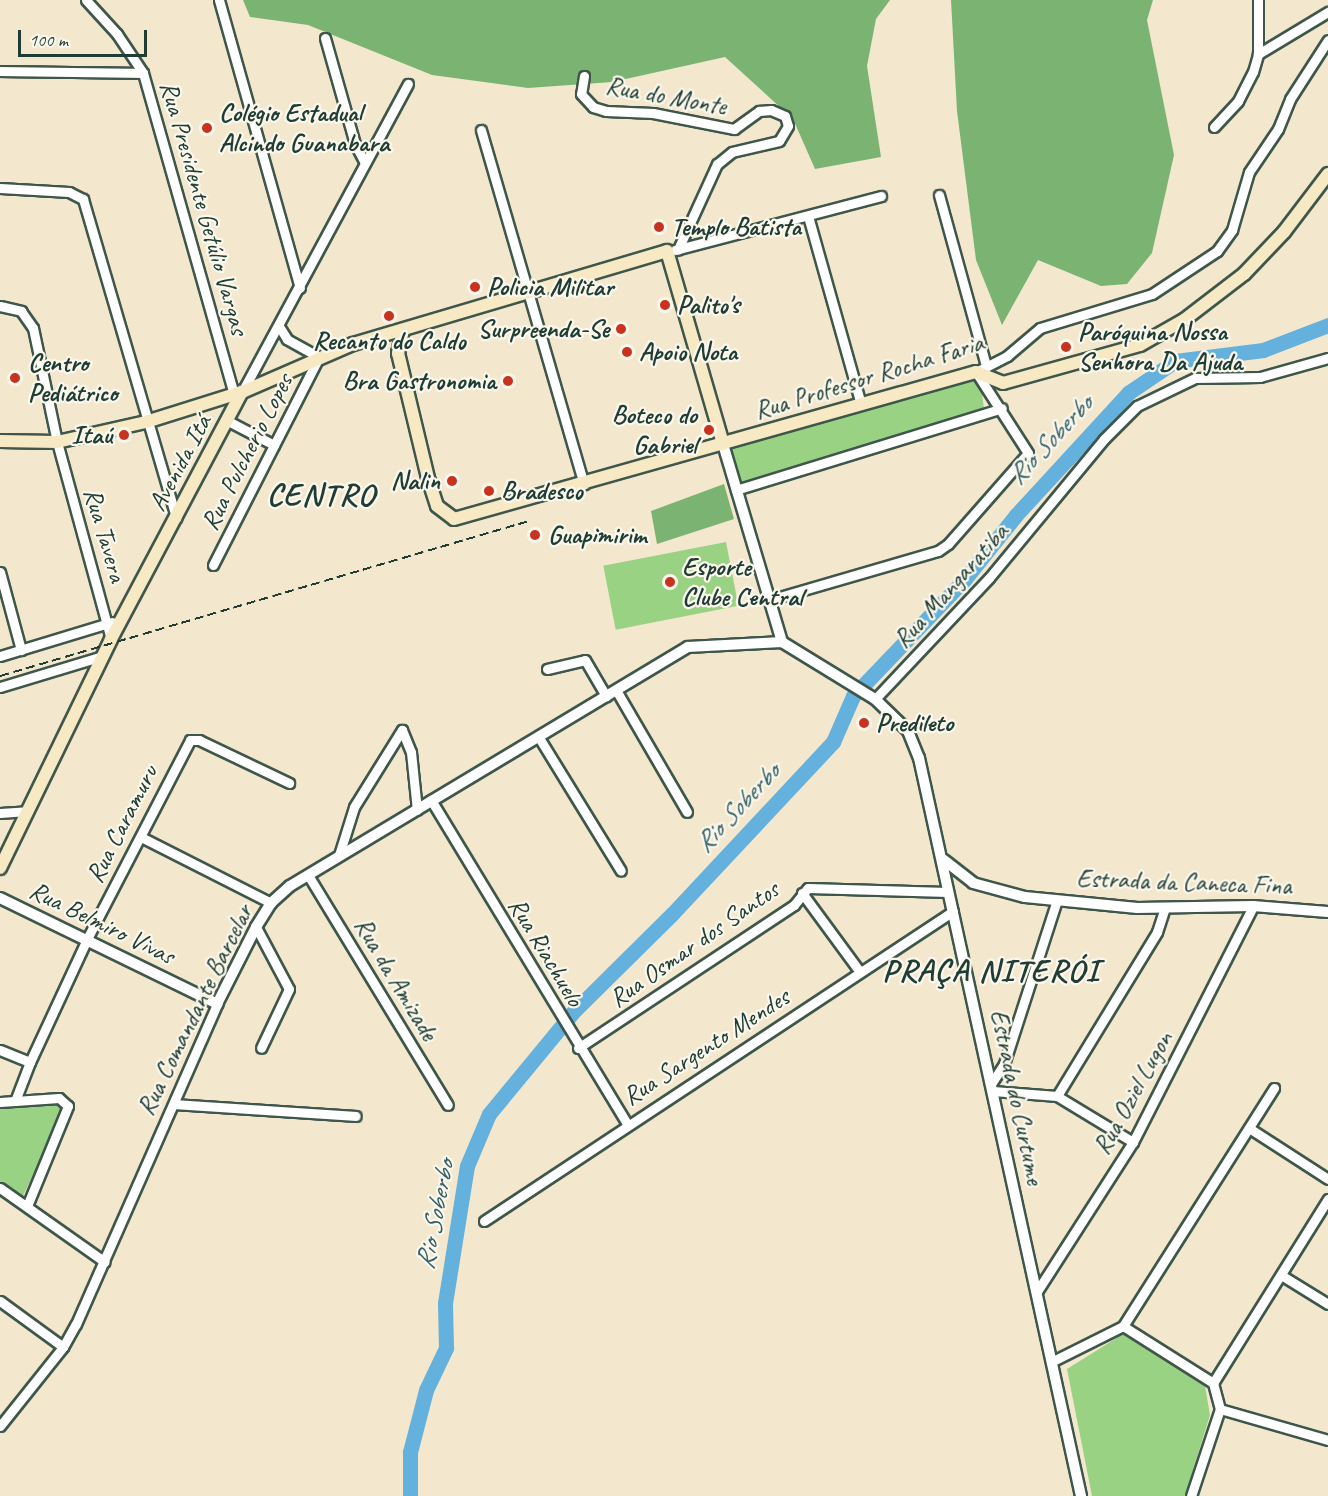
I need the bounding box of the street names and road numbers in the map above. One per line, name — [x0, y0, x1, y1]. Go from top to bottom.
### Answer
street label: Rua do Monte — [603, 70, 729, 122]
street label: Rua Presidente Getúlio Vargas — [153, 78, 255, 338]
street label: Rua Professor Rocha Faria — [751, 327, 987, 427]
street label: Rua Pulcherio Lopes — [194, 368, 300, 536]
street label: Avenida Itá — [142, 410, 218, 516]
street label: Rua Tavera — [77, 484, 133, 586]
street label: Rua Mangaratiba — [887, 517, 1015, 655]
street label: Rua Caramuru — [79, 760, 165, 888]
street label: Estrada da Caneca Fina — [1076, 863, 1292, 901]
street label: Rua Belmiro Vivas — [24, 874, 180, 972]
street label: Rua Osmar dos Santos — [603, 874, 785, 1014]
street label: Rua Riachuelo — [501, 892, 591, 1012]
street label: Rua Comandante Barcelar — [131, 900, 259, 1120]
street label: Rua da Amizade — [347, 912, 445, 1046]
street label: Rua Sargento Mendes — [617, 982, 795, 1112]
street label: Estrada do Curtume — [983, 1007, 1051, 1187]
street label: Rua Oziel Lugon — [1087, 1026, 1179, 1160]

